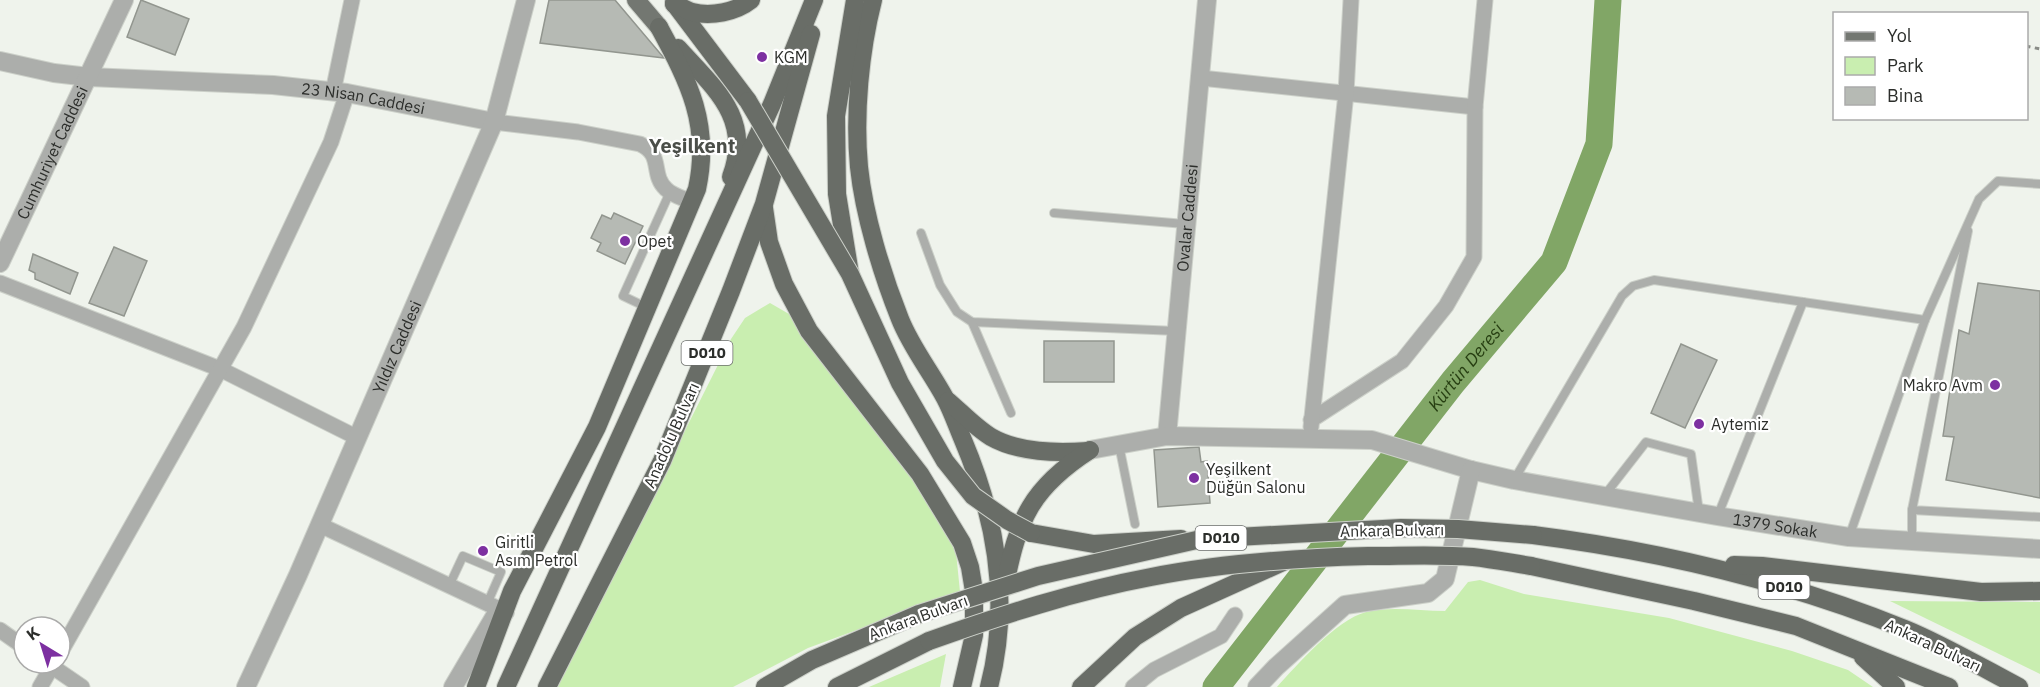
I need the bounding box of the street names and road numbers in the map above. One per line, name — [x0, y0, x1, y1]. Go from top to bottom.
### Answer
street label: 23 Nisan Caddesi — [300, 78, 427, 118]
street label: Cumhuriyet Caddesi — [12, 83, 92, 222]
street label: Ovalar Caddesi — [1172, 163, 1202, 273]
street label: Yıldız Caddesi — [368, 297, 426, 397]
road number: D010 — [682, 341, 732, 365]
street label: Anadolu Bulvarı — [639, 379, 703, 491]
street label: 1379 Sokak — [1731, 509, 1820, 542]
street label: Ankara Bulvarı — [1340, 519, 1444, 541]
road number: D010 — [1196, 526, 1246, 550]
road number: D010 — [1758, 575, 1810, 599]
street label: Ankara Bulvarı — [866, 590, 970, 644]
street label: Ankara Bulvarı — [1882, 614, 1984, 676]

